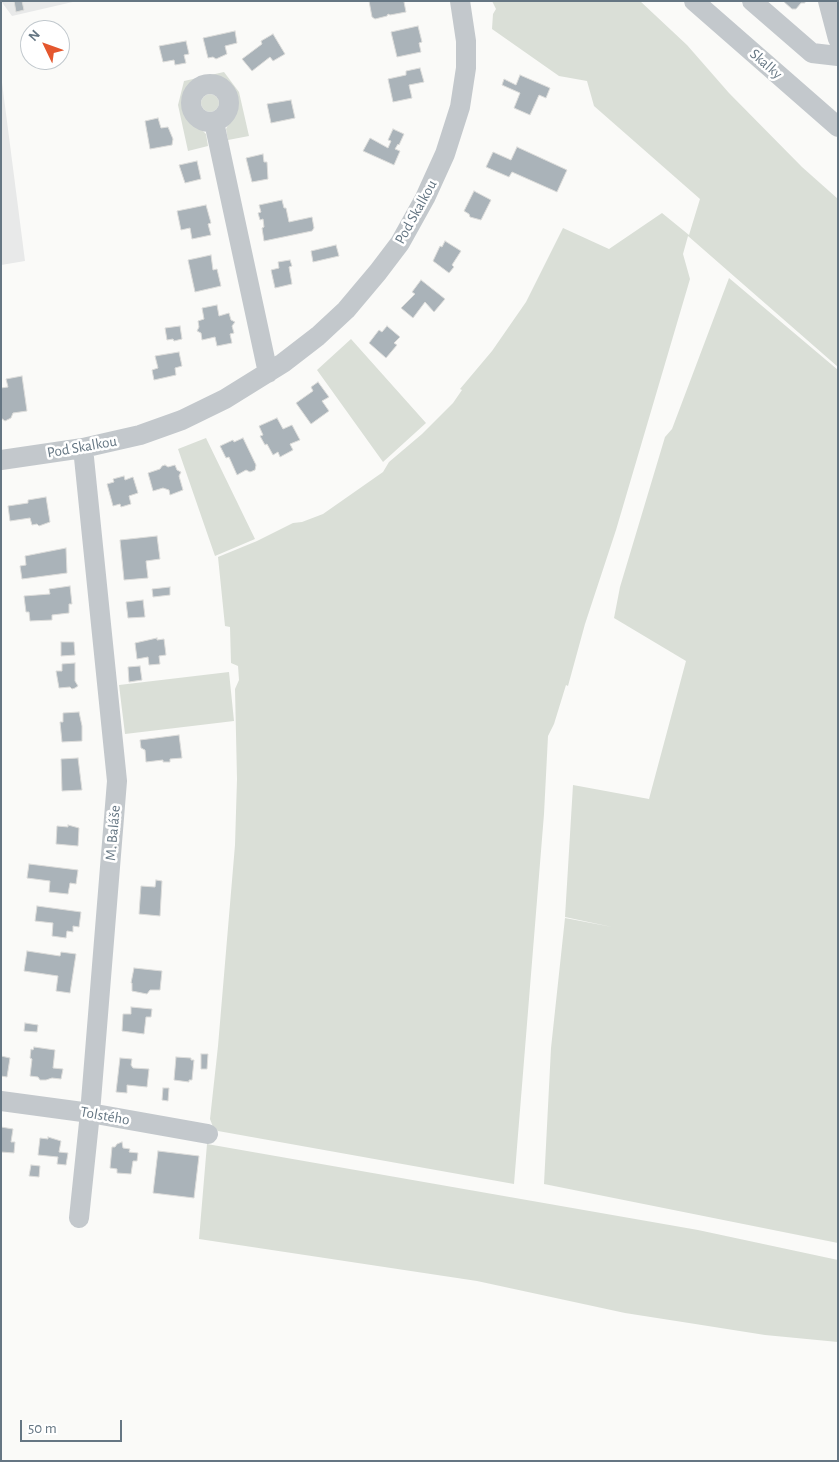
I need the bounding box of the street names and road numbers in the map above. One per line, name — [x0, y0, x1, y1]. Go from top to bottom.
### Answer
street label: Skalky — [746, 45, 786, 83]
street label: Pod Skalkou — [391, 177, 441, 247]
street label: Pod Skalkou — [46, 432, 118, 462]
street label: M. Baláše — [102, 804, 124, 862]
street label: Tolstého — [79, 1103, 131, 1129]

